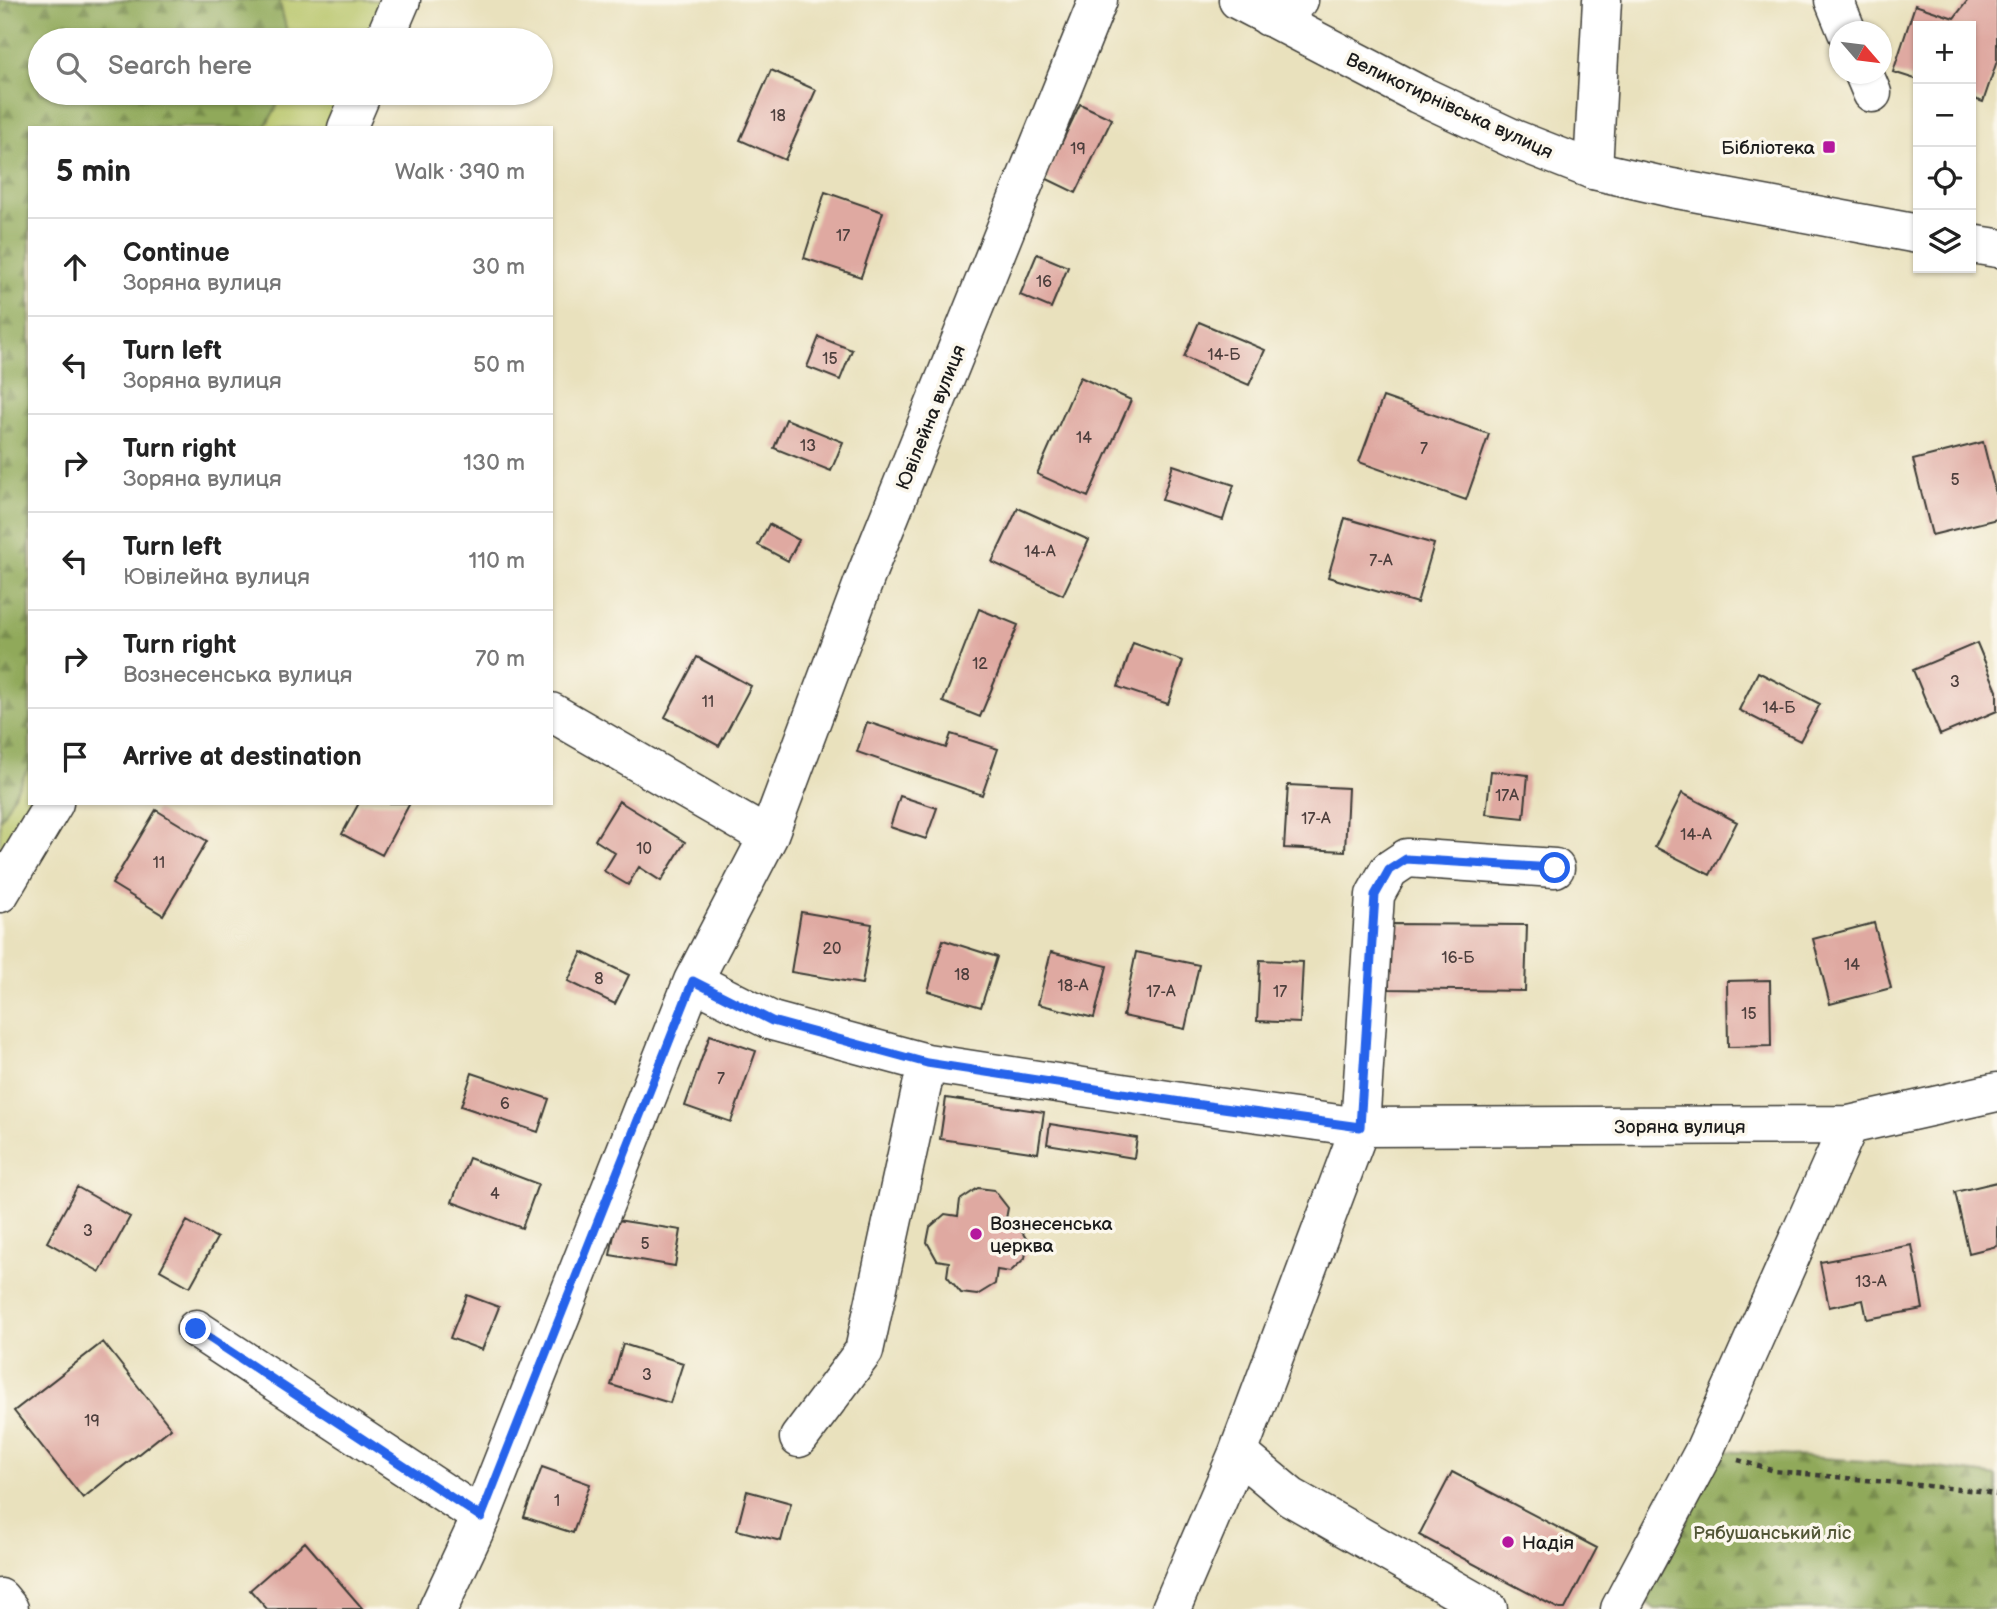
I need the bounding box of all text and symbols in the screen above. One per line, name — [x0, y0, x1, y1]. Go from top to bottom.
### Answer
north arrow — [1829, 21, 1892, 84]
map controls — [1913, 21, 1976, 273]
button: + — [1913, 21, 1976, 84]
search box — [28, 28, 553, 105]
icon: search — [52, 48, 90, 86]
street label: Великотирнівська вулиця — [1342, 48, 1556, 164]
text: Search here — [108, 51, 252, 82]
button: − — [1913, 84, 1976, 147]
house number: 18 — [770, 107, 786, 126]
place label: Бібліотека — [1721, 137, 1815, 160]
marker: Бібліотека — [1821, 139, 1837, 155]
house number: 19 — [1070, 140, 1086, 159]
button: locate — [1913, 147, 1976, 210]
text: 5 min — [56, 154, 131, 190]
text: Walk · 390 m — [395, 158, 525, 186]
button: layers — [1913, 210, 1976, 273]
house number: 17 — [836, 227, 850, 246]
text: Continue — [123, 238, 230, 269]
icon: ahead — [56, 248, 94, 286]
text: 30 m — [472, 253, 525, 281]
text: Зоряна вулиця — [123, 269, 282, 297]
house number: 16 — [1036, 273, 1052, 292]
text: Turn left — [123, 336, 222, 367]
street label: Ювілейна вулиця — [892, 342, 971, 493]
icon: left — [56, 346, 94, 384]
house number: 14-Б — [1208, 346, 1241, 365]
house number: 15 — [822, 350, 838, 369]
text: 50 m — [473, 351, 525, 379]
text: Зоряна вулиця — [123, 367, 282, 395]
house number: 14 — [1076, 429, 1092, 448]
text: Turn right — [123, 434, 236, 465]
house number: 13 — [800, 437, 816, 456]
house number: 7 — [1420, 440, 1428, 459]
icon: right — [56, 444, 94, 482]
text: 130 m — [463, 449, 525, 477]
text: Зоряна вулиця — [123, 465, 282, 493]
house number: 5 — [1950, 471, 1960, 490]
text: Turn left — [123, 532, 222, 563]
icon: left — [56, 542, 94, 580]
house number: 14-А — [1024, 543, 1056, 562]
text: 110 m — [468, 547, 525, 575]
house number: 7-А — [1369, 552, 1393, 571]
text: Ювілейна вулиця — [123, 563, 310, 591]
text: Turn right — [123, 630, 236, 661]
icon: right — [56, 640, 94, 678]
text: 70 m — [475, 645, 525, 673]
house number: 12 — [972, 655, 988, 674]
text: Вознесенська вулиця — [123, 661, 353, 689]
house number: 3 — [1950, 673, 1960, 692]
house number: 11 — [702, 693, 714, 712]
house number: 14-Б — [1763, 699, 1796, 718]
icon: arrive — [56, 738, 94, 776]
text: Arrive at destination — [123, 742, 362, 773]
house number: 17А — [1495, 787, 1519, 806]
house number: 17-А — [1301, 810, 1331, 829]
house number: 14-А — [1680, 826, 1712, 845]
house number: 10 — [636, 840, 652, 859]
route start — [1539, 852, 1570, 883]
house number: 11 — [153, 854, 165, 873]
house number: 20 — [823, 940, 841, 959]
house number: 16-Б — [1442, 949, 1475, 968]
house number: 14 — [1844, 956, 1860, 975]
house number: 18 — [954, 966, 970, 985]
house number: 8 — [594, 970, 604, 989]
house number: 18-А — [1057, 977, 1089, 996]
house number: 17-А — [1146, 983, 1176, 1002]
house number: 17 — [1273, 983, 1287, 1002]
house number: 15 — [1741, 1005, 1757, 1024]
house number: 7 — [717, 1070, 725, 1089]
house number: 6 — [500, 1095, 510, 1114]
street label: Зоряна вулиця — [1614, 1116, 1746, 1139]
house number: 4 — [490, 1185, 500, 1204]
place label: Вознесенська церква — [990, 1213, 1113, 1258]
house number: 3 — [83, 1222, 93, 1241]
marker: Вознесенська церква — [968, 1226, 984, 1242]
house number: 5 — [640, 1235, 650, 1254]
house number: 13-А — [1855, 1273, 1887, 1292]
route end — [180, 1313, 211, 1344]
house number: 3 — [642, 1366, 652, 1385]
house number: 19 — [84, 1412, 100, 1431]
house number: 1 — [554, 1492, 560, 1511]
park label: Рябушанський ліс — [1693, 1522, 1852, 1545]
place label: Надія — [1522, 1532, 1574, 1555]
marker: Надія — [1500, 1534, 1516, 1550]

